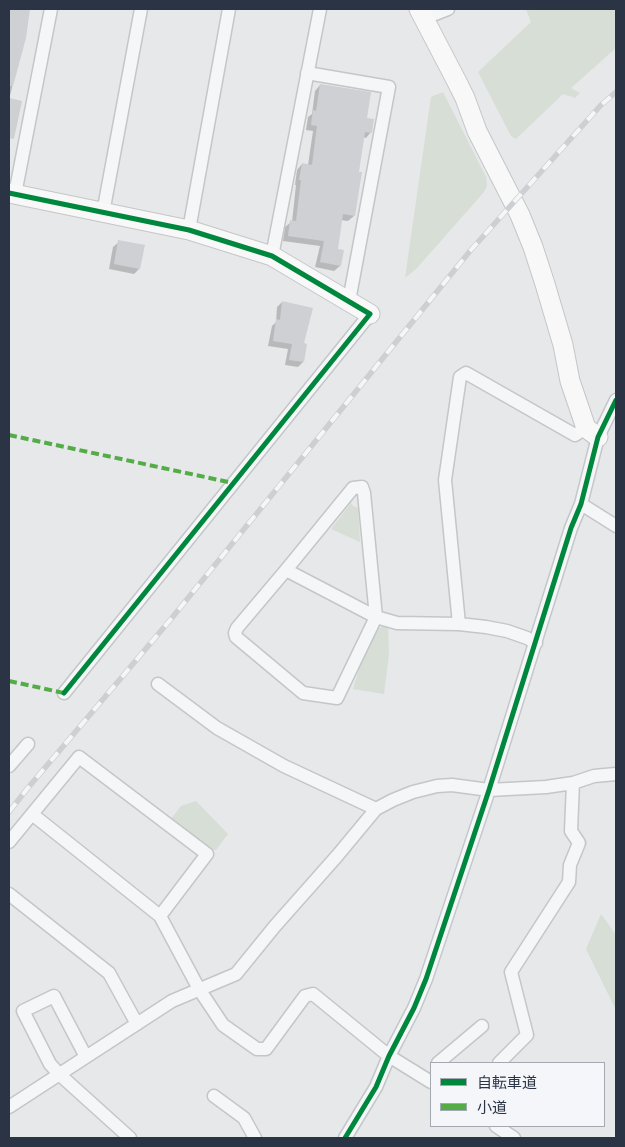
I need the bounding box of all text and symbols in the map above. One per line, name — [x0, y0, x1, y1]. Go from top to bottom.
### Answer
legend — [430, 1062, 605, 1127]
text: 自転車道 — [477, 1073, 537, 1092]
text: 小道 — [477, 1098, 507, 1117]

